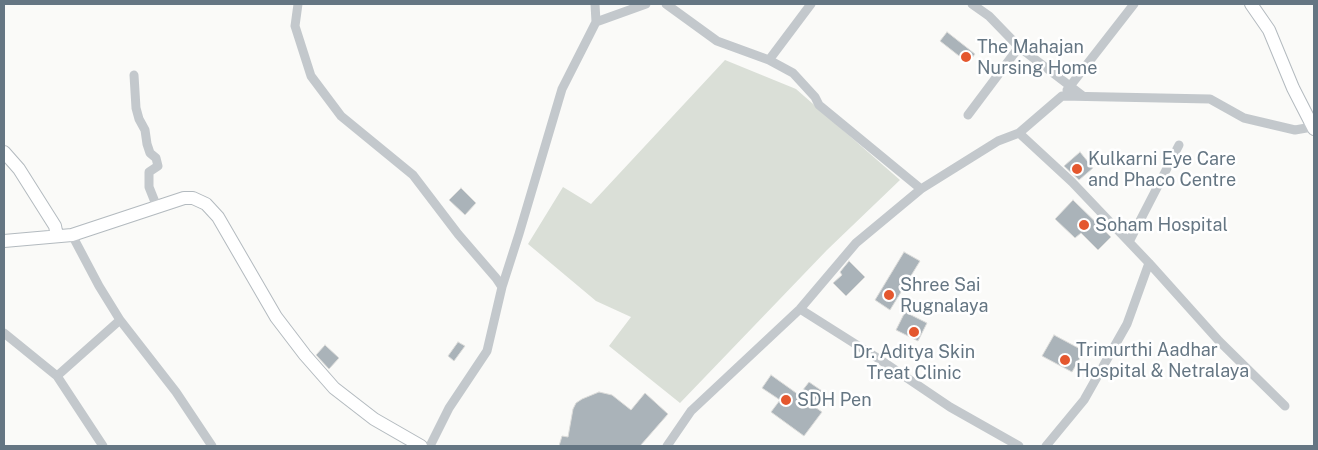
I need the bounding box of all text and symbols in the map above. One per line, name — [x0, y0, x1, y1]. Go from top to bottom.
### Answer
place label: The Mahajan Nursing Home — [977, 36, 1097, 78]
marker: The Mahajan Nursing Home — [959, 50, 973, 64]
place label: Kulkarni Eye Care and Phaco Centre — [1088, 148, 1236, 190]
marker: Kulkarni Eye Care and Phaco Centre — [1070, 162, 1084, 176]
place label: Soham Hospital — [1095, 214, 1228, 236]
marker: Soham Hospital — [1077, 218, 1091, 232]
place label: Shree Sai Rugnalaya — [900, 274, 988, 316]
marker: Shree Sai Rugnalaya — [882, 288, 896, 302]
marker: Dr. Aditya Skin Treat Clinic — [907, 325, 921, 339]
place label: Trimurthi Aadhar Hospital & Netralaya — [1076, 339, 1249, 382]
place label: Dr. Aditya Skin Treat Clinic — [853, 341, 975, 384]
marker: Trimurthi Aadhar Hospital & Netralaya — [1058, 353, 1072, 367]
place label: SDH Pen — [797, 389, 872, 411]
marker: SDH Pen — [779, 393, 793, 407]

